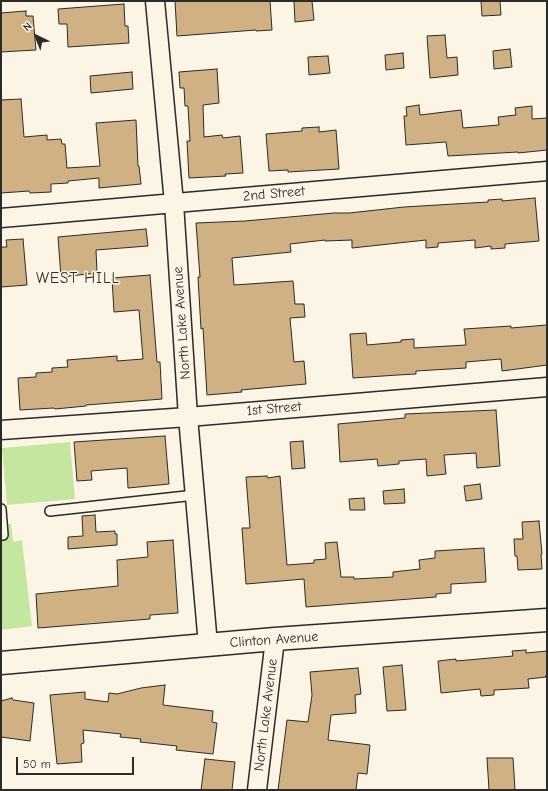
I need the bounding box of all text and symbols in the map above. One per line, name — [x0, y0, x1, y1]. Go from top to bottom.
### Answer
north arrow — [16, 16, 56, 56]
text: N — [20, 20, 35, 34]
street label: 2nd Street — [242, 183, 306, 205]
street label: North Lake Avenue — [170, 266, 194, 380]
district label: WEST HILL — [36, 270, 120, 288]
street label: 1st Street — [246, 398, 302, 420]
street label: Clinton Avenue — [229, 629, 319, 651]
street label: North Lake Avenue — [251, 658, 281, 772]
scale bar — [18, 749, 136, 775]
text: 50 m — [23, 757, 51, 771]

